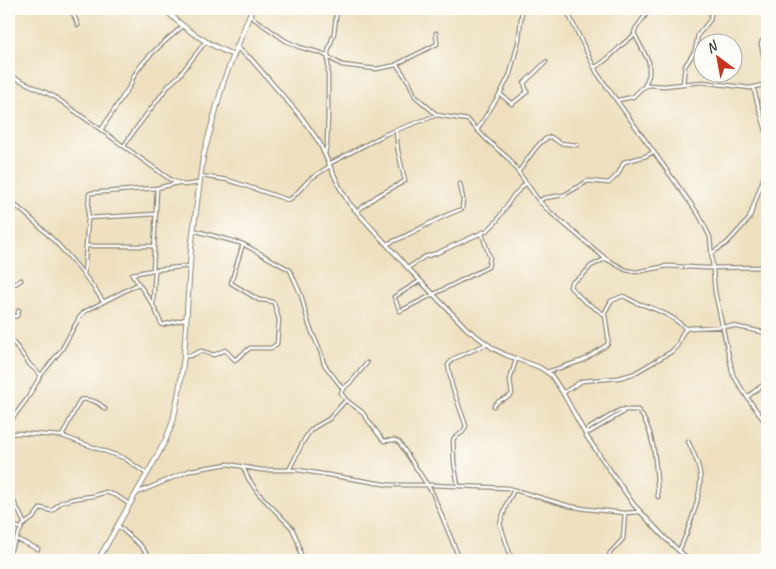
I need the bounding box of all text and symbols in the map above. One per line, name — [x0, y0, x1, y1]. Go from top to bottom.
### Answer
north arrow — [694, 32, 744, 82]
text: N — [703, 37, 722, 57]

